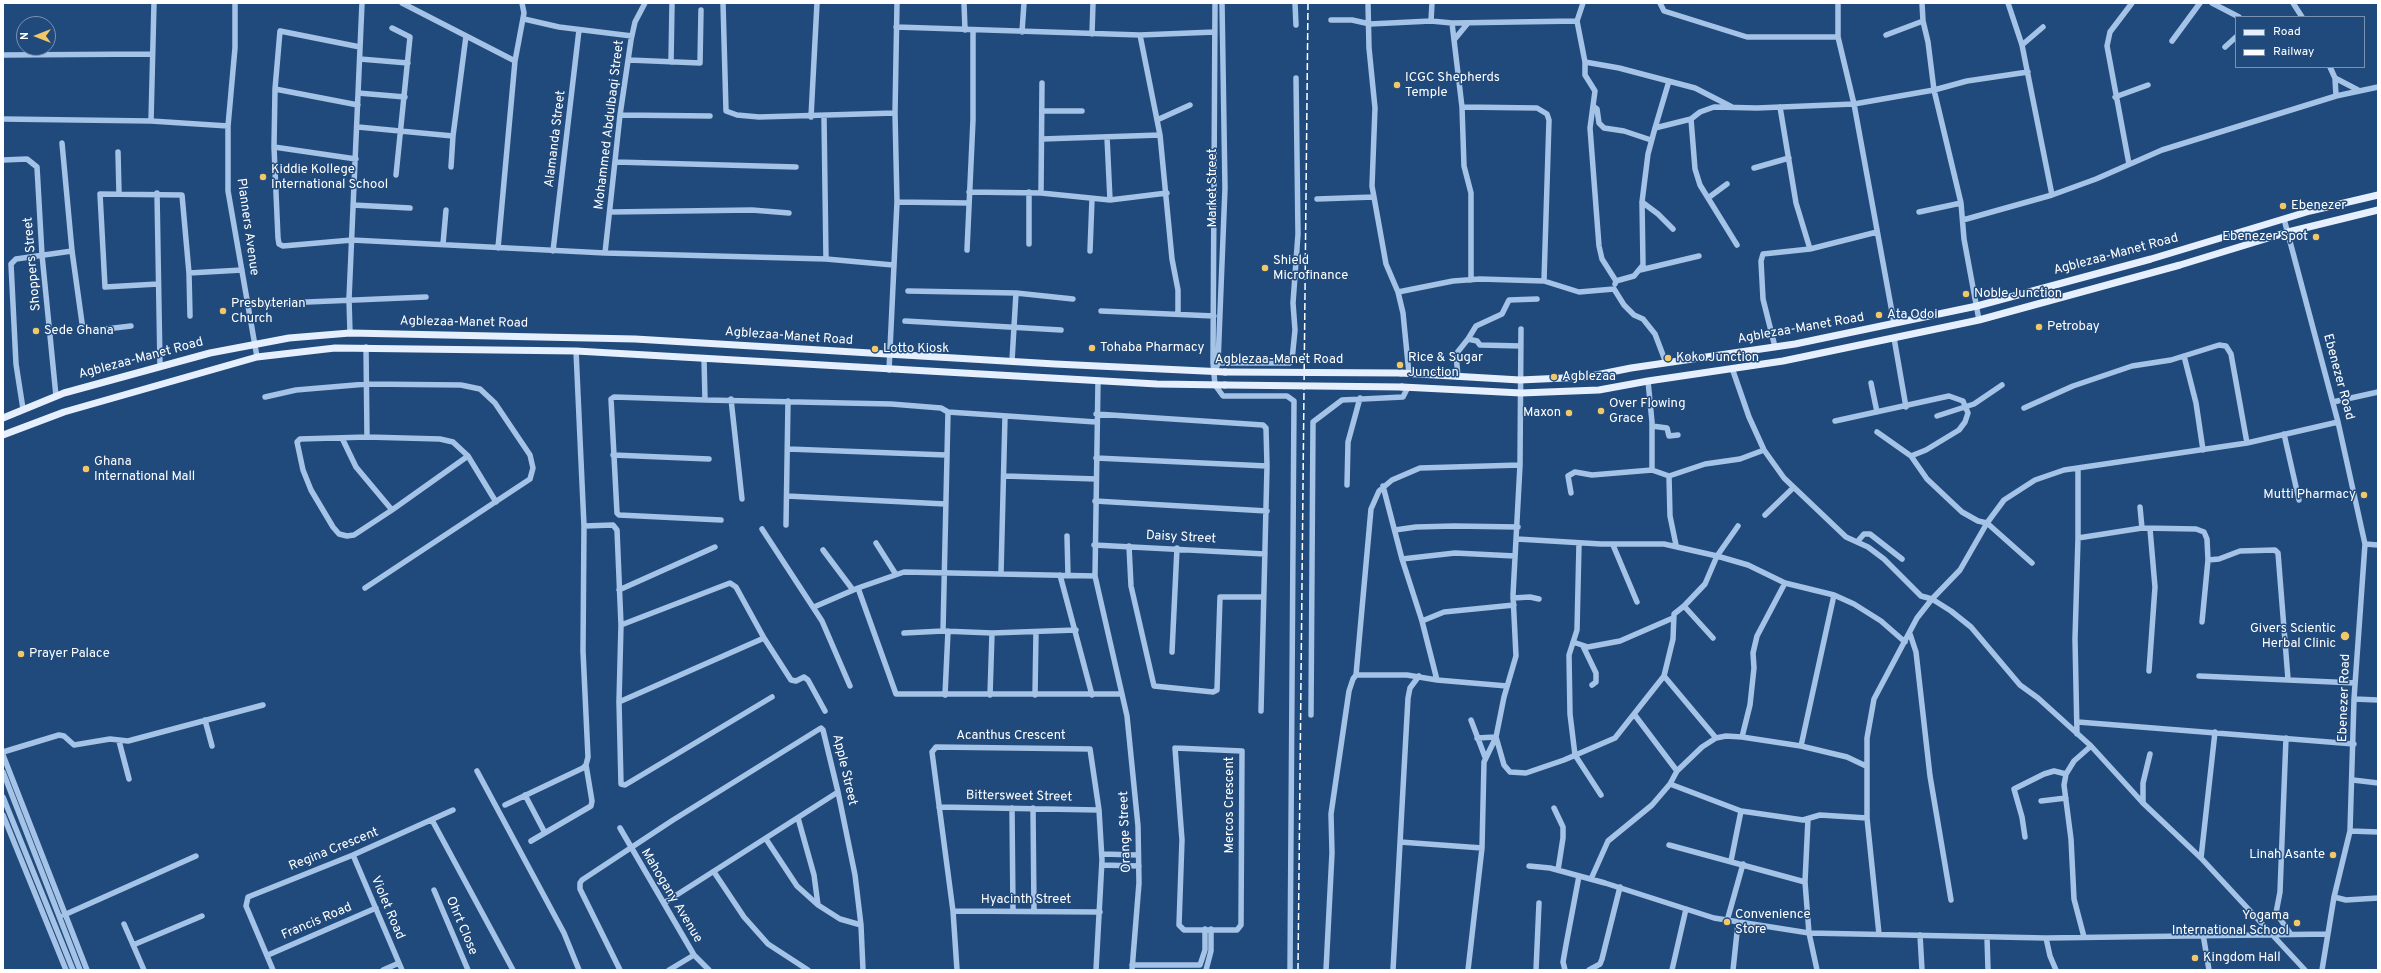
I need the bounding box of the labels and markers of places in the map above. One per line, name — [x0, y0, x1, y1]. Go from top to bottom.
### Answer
place label: ICGC Shepherds Temple — [1405, 70, 1500, 101]
marker: ICGC Shepherds Temple — [1392, 80, 1402, 90]
place label: Kiddie Kollege International School — [271, 162, 388, 193]
marker: Kiddie Kollege International School — [258, 172, 268, 182]
place label: Ebenezer — [2291, 198, 2346, 214]
marker: Ebenezer — [2278, 201, 2288, 211]
place label: Ebenezer Spot — [2222, 229, 2308, 245]
marker: Ebenezer Spot — [2311, 232, 2321, 242]
place label: Shield Microfinance — [1273, 253, 1348, 284]
marker: Shield Microfinance — [1260, 263, 1270, 273]
place label: Noble Junction — [1974, 286, 2062, 302]
marker: Noble Junction — [1961, 289, 1971, 299]
place label: Presbyterian Church — [231, 296, 306, 327]
marker: Presbyterian Church — [218, 306, 228, 316]
place label: Ata Odoi — [1887, 307, 1938, 323]
marker: Ata Odoi — [1874, 310, 1884, 320]
place label: Petrobay — [2047, 319, 2100, 335]
marker: Petrobay — [2034, 322, 2044, 332]
place label: Sede Ghana — [44, 323, 114, 339]
marker: Sede Ghana — [31, 326, 41, 336]
place label: Tohaba Pharmacy — [1100, 340, 1204, 356]
place label: Lotto Kiosk — [883, 341, 949, 357]
marker: Tohaba Pharmacy — [1087, 343, 1097, 353]
marker: Lotto Kiosk — [870, 344, 880, 354]
place label: Rice & Sugar Junction — [1408, 350, 1483, 381]
place label: Koko Junction — [1676, 350, 1759, 366]
marker: Koko Junction — [1663, 353, 1673, 363]
marker: Rice & Sugar Junction — [1395, 360, 1405, 370]
place label: Agblezaa — [1562, 369, 1616, 385]
marker: Agblezaa — [1549, 372, 1559, 382]
place label: Over Flowing Grace — [1609, 396, 1685, 427]
place label: Maxon — [1523, 405, 1561, 421]
marker: Over Flowing Grace — [1596, 406, 1606, 416]
marker: Maxon — [1564, 408, 1574, 418]
place label: Ghana International Mall — [94, 454, 195, 485]
marker: Ghana International Mall — [81, 464, 91, 474]
place label: Mutti Pharmacy — [2263, 487, 2356, 503]
marker: Mutti Pharmacy — [2359, 490, 2369, 500]
place label: Givers Scientic Herbal Clinic — [2250, 621, 2336, 652]
marker: Givers Scientic Herbal Clinic — [2339, 630, 2351, 642]
place label: Prayer Palace — [29, 646, 110, 662]
marker: Prayer Palace — [16, 649, 26, 659]
place label: Linah Asante — [2249, 847, 2325, 863]
marker: Linah Asante — [2328, 850, 2338, 860]
place label: Convenience Store — [1735, 907, 1811, 938]
place label: Yogama International School — [2172, 908, 2289, 939]
marker: Convenience Store — [1722, 917, 1732, 927]
marker: Yogama International School — [2292, 918, 2302, 928]
place label: Kingdom Hall — [2203, 950, 2281, 966]
marker: Kingdom Hall — [2190, 953, 2200, 963]

